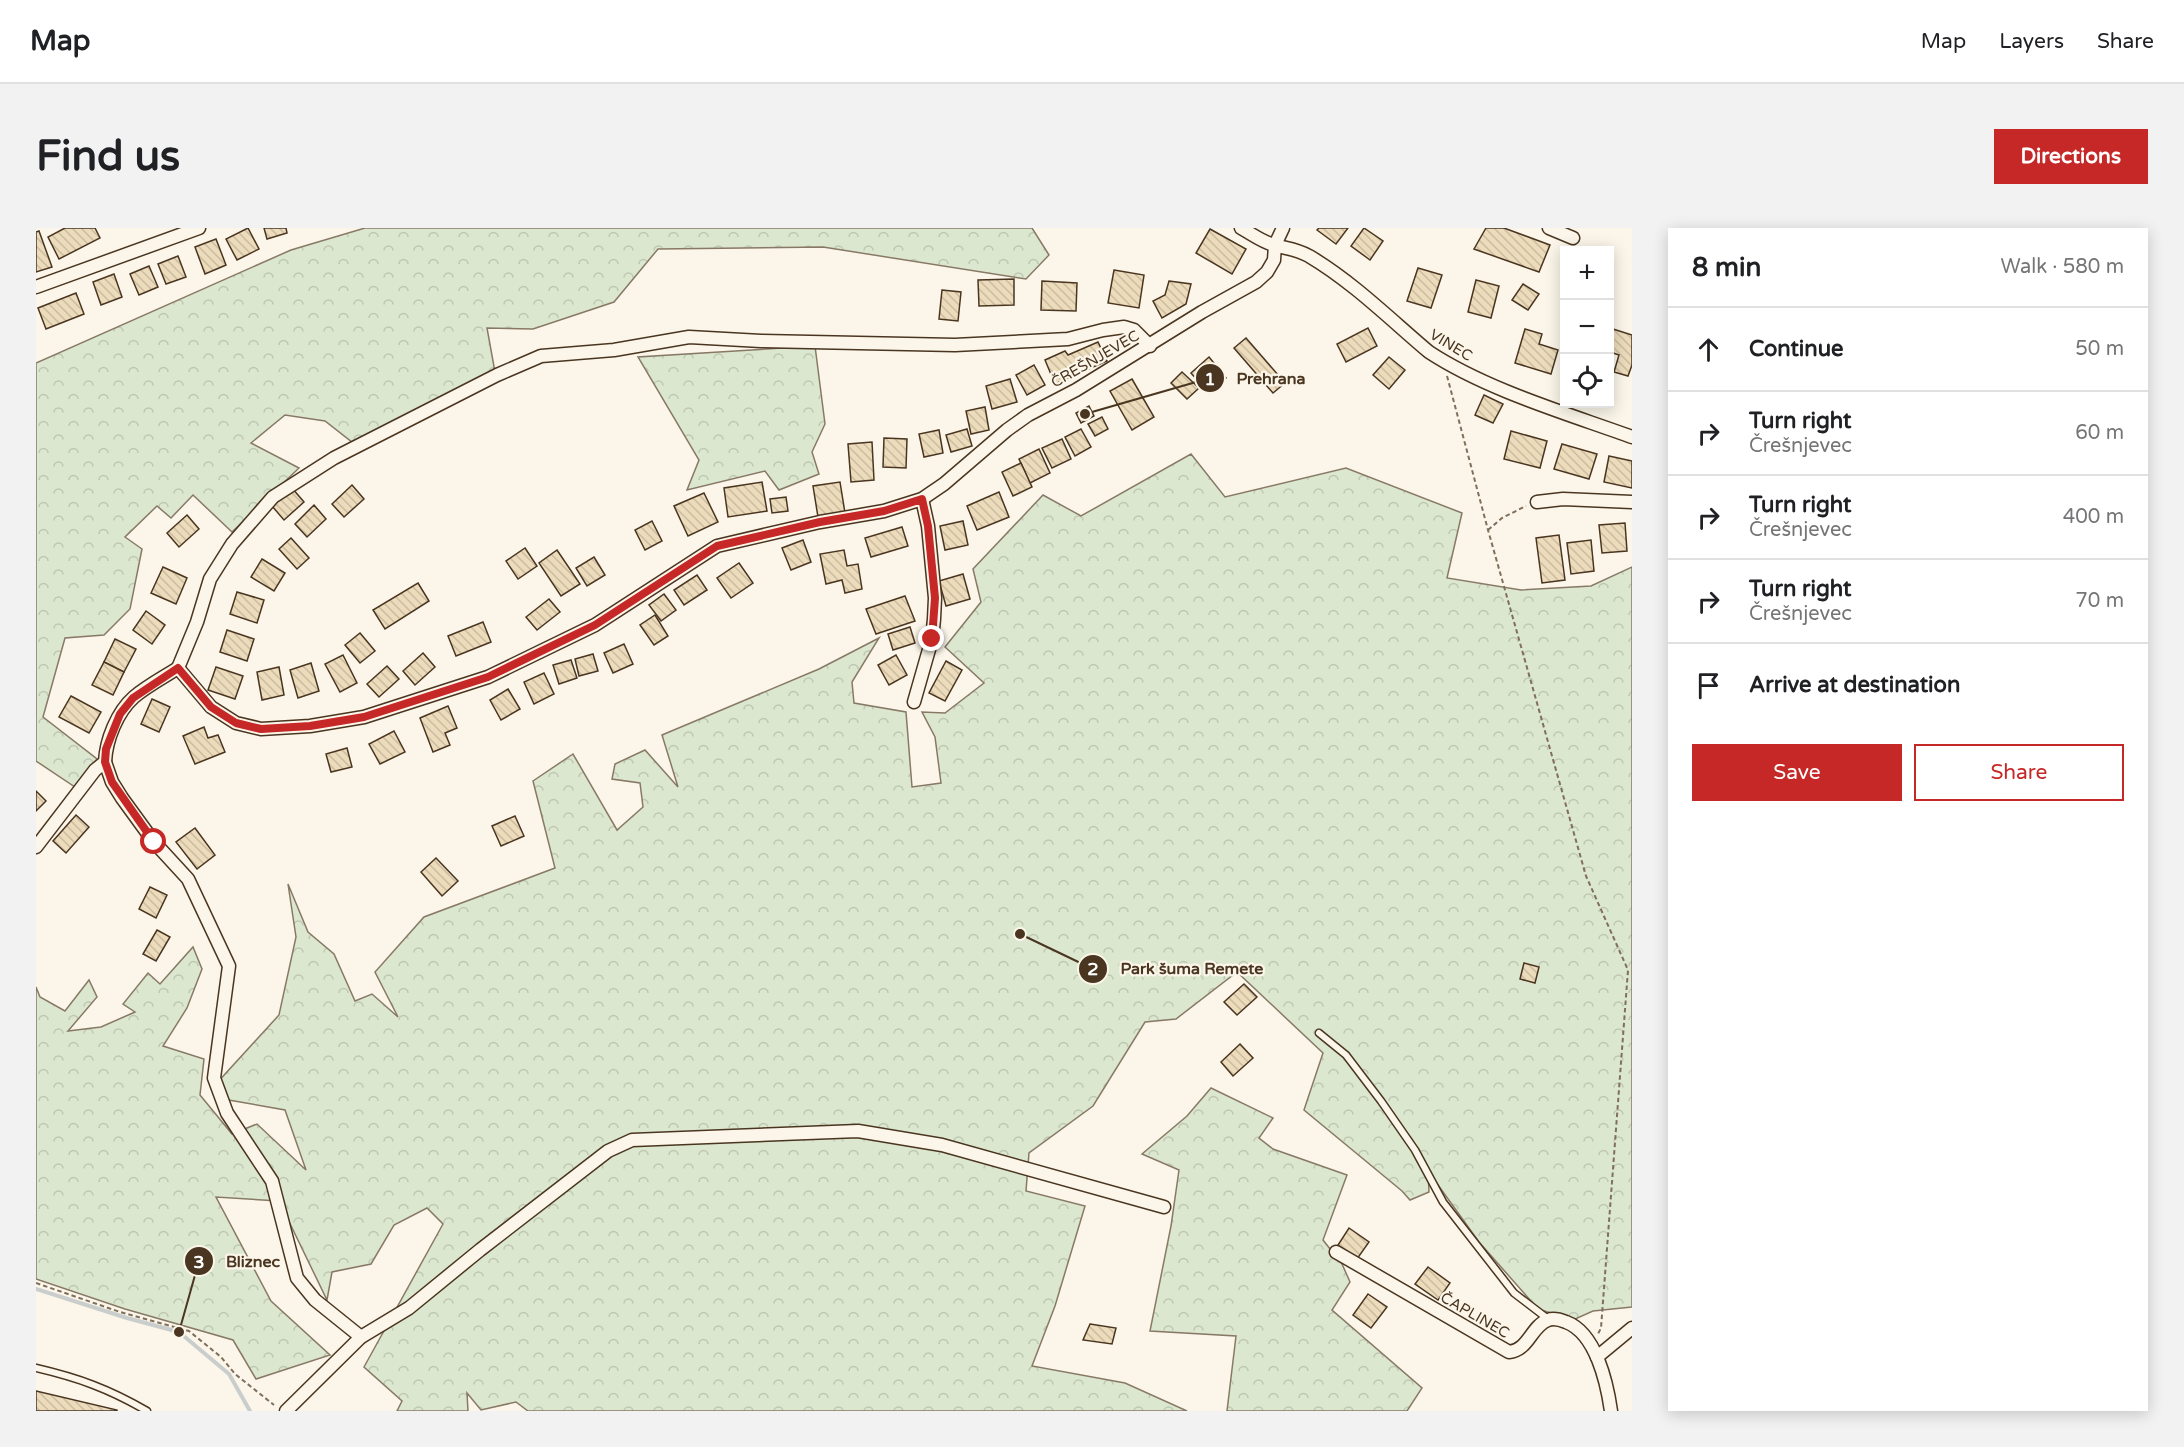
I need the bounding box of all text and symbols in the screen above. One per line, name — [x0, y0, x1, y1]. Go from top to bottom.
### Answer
text: Map — [30, 24, 90, 58]
text: Map — [1921, 29, 1966, 54]
text: Layers — [1999, 29, 2064, 54]
text: Share — [2097, 29, 2154, 54]
button: Directions — [1994, 129, 2148, 184]
text: Find us — [36, 131, 180, 182]
map controls — [1560, 246, 1614, 408]
button: + — [1560, 246, 1614, 300]
text: 8 min — [1692, 252, 1761, 283]
text: Walk · 580 m — [2001, 255, 2124, 279]
button: − — [1560, 300, 1614, 354]
street label: VINEC — [1426, 325, 1476, 365]
street label: ČREŠNJEVEC — [1048, 326, 1142, 392]
icon: ahead — [1692, 333, 1725, 366]
text: Continue — [1749, 336, 1844, 362]
text: 50 m — [2075, 337, 2124, 361]
button: locate — [1560, 354, 1614, 408]
callout: Prehrana — [1195, 361, 1318, 395]
text: 1 — [1204, 368, 1216, 390]
text: Prehrana — [1236, 369, 1306, 389]
text: Turn right — [1749, 408, 1851, 434]
icon: right — [1692, 417, 1725, 450]
text: 60 m — [2075, 421, 2124, 445]
text: Črešnjevec — [1749, 434, 1852, 458]
text: Turn right — [1749, 492, 1851, 518]
icon: right — [1692, 501, 1725, 534]
text: 400 m — [2063, 505, 2124, 529]
text: Črešnjevec — [1749, 518, 1852, 542]
text: Turn right — [1749, 576, 1851, 602]
icon: right — [1692, 585, 1725, 618]
text: 70 m — [2075, 589, 2124, 613]
text: Črešnjevec — [1749, 602, 1852, 626]
route end — [918, 625, 944, 651]
icon: arrive — [1692, 669, 1725, 702]
text: Arrive at destination — [1749, 672, 1960, 698]
button: Save — [1692, 744, 1902, 801]
button: Share — [1914, 744, 2124, 801]
route start — [140, 828, 166, 854]
callout: Park šuma Remete — [1078, 952, 1275, 986]
text: 2 — [1087, 958, 1099, 980]
text: Park šuma Remete — [1121, 959, 1263, 979]
callout: Bliznec — [184, 1244, 292, 1278]
text: 3 — [193, 1251, 205, 1273]
text: Bliznec — [226, 1252, 281, 1272]
street label: ČAPLINEC — [1437, 1288, 1513, 1342]

